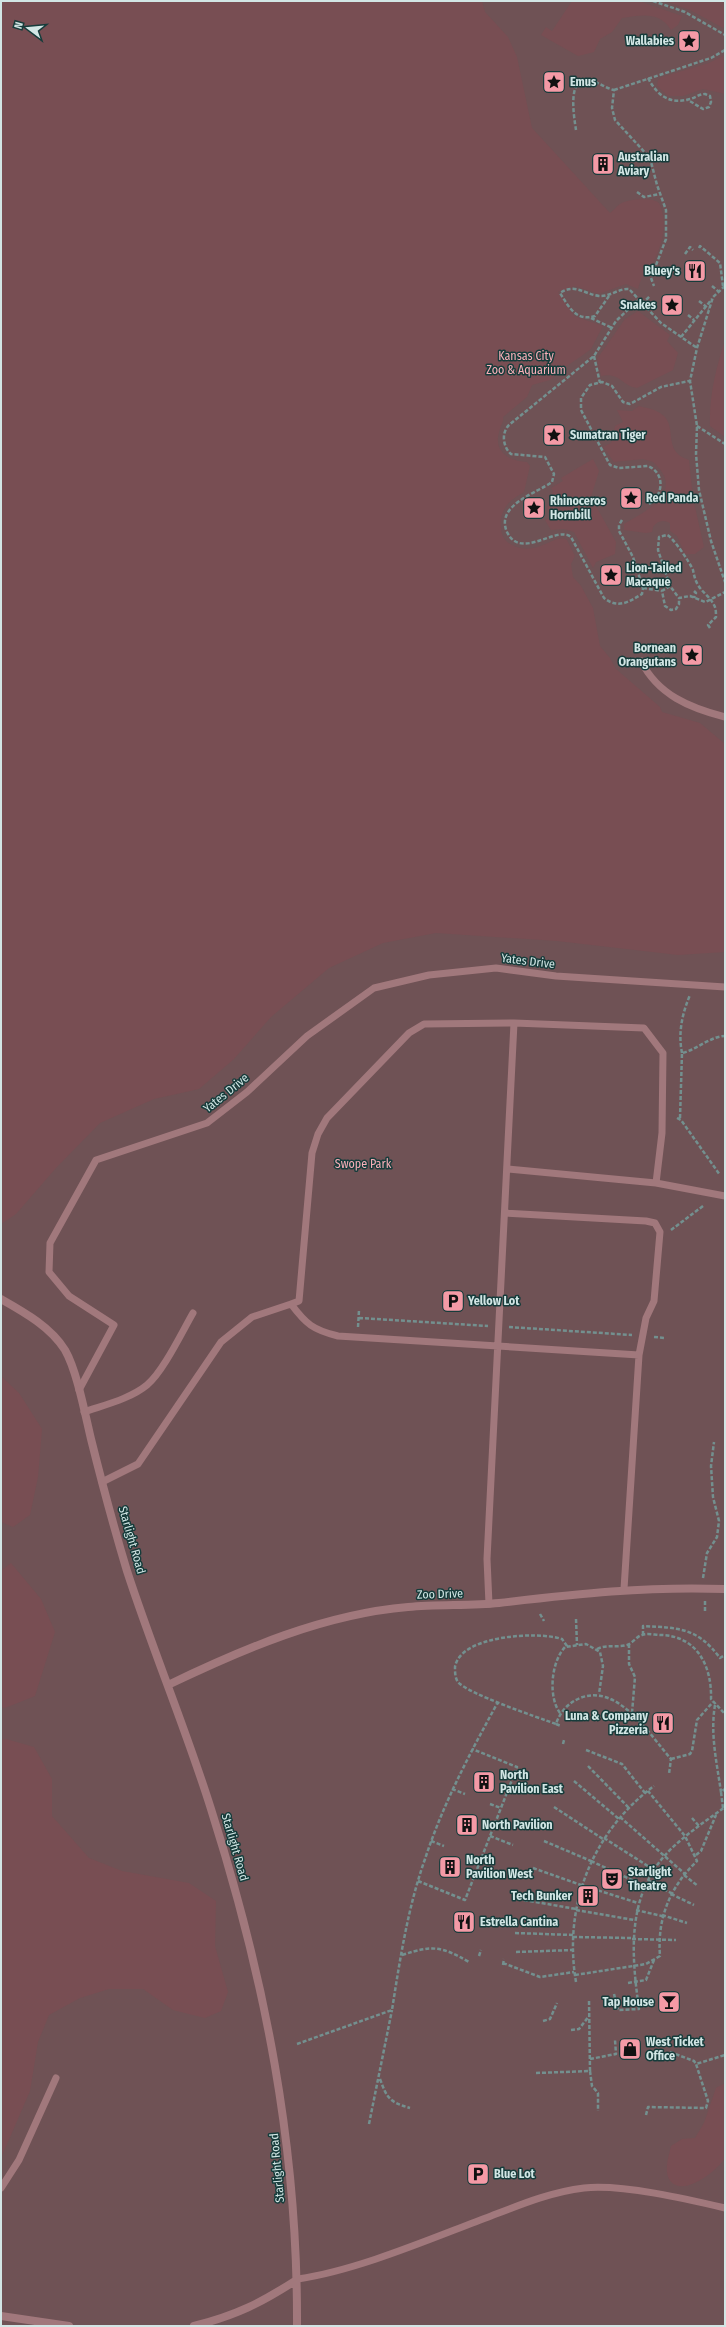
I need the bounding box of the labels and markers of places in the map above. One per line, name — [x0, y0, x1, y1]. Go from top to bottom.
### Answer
place icon: Wallabies — [676, 28, 702, 54]
place label: Wallabies — [626, 34, 675, 48]
place icon: Emus — [541, 69, 567, 95]
place label: Emus — [570, 75, 597, 89]
place label: Australian Aviary — [617, 150, 669, 178]
building icon: Australian Aviary — [590, 151, 616, 177]
restaurant icon: Bluey's — [682, 258, 708, 284]
place label: Bluey's — [644, 264, 681, 278]
place icon: Snakes — [659, 292, 685, 318]
place label: Snakes — [620, 298, 657, 312]
place icon: Sumatran Tiger — [541, 422, 567, 448]
place label: Sumatran Tiger — [570, 428, 646, 442]
place icon: Red Panda — [618, 485, 644, 511]
place label: Red Panda — [646, 491, 698, 505]
place label: Rhinoceros Hornbill — [550, 494, 606, 522]
place icon: Rhinoceros Hornbill — [521, 495, 547, 521]
place label: Lion-Tailed Macaque — [626, 561, 681, 589]
place icon: Lion-Tailed Macaque — [598, 562, 624, 588]
place label: Bornean Orangutans — [618, 641, 677, 669]
place icon: Bornean Orangutans — [679, 642, 705, 668]
parking icon: Yellow Lot — [440, 1288, 466, 1314]
place label: Yellow Lot — [467, 1294, 520, 1308]
place label: Luna & Company Pizzeria — [565, 1709, 648, 1737]
restaurant icon: Luna & Company Pizzeria — [650, 1710, 676, 1736]
place label: North Pavilion East — [500, 1768, 564, 1796]
building icon: North Pavilion East — [471, 1769, 497, 1795]
building icon: North Pavilion — [454, 1812, 480, 1838]
place label: North Pavilion — [482, 1818, 553, 1832]
place label: North Pavilion West — [466, 1853, 534, 1881]
building icon: North Pavilion West — [437, 1854, 463, 1880]
place label: Starlight Theatre — [628, 1865, 672, 1893]
theatre icon: Starlight Theatre — [599, 1866, 625, 1892]
building icon: Tech Bunker — [575, 1883, 601, 1909]
place label: Tech Bunker — [511, 1889, 573, 1903]
restaurant icon: Estrella Cantina — [451, 1909, 477, 1935]
place label: Estrella Cantina — [480, 1915, 558, 1929]
bar icon: Tap House — [656, 1989, 682, 2015]
place label: Tap House — [603, 1995, 654, 2009]
place label: West Ticket Office — [646, 2035, 704, 2063]
shop icon: West Ticket Office — [617, 2036, 643, 2062]
parking icon: Blue Lot — [465, 2161, 491, 2187]
place label: Blue Lot — [494, 2167, 536, 2181]

